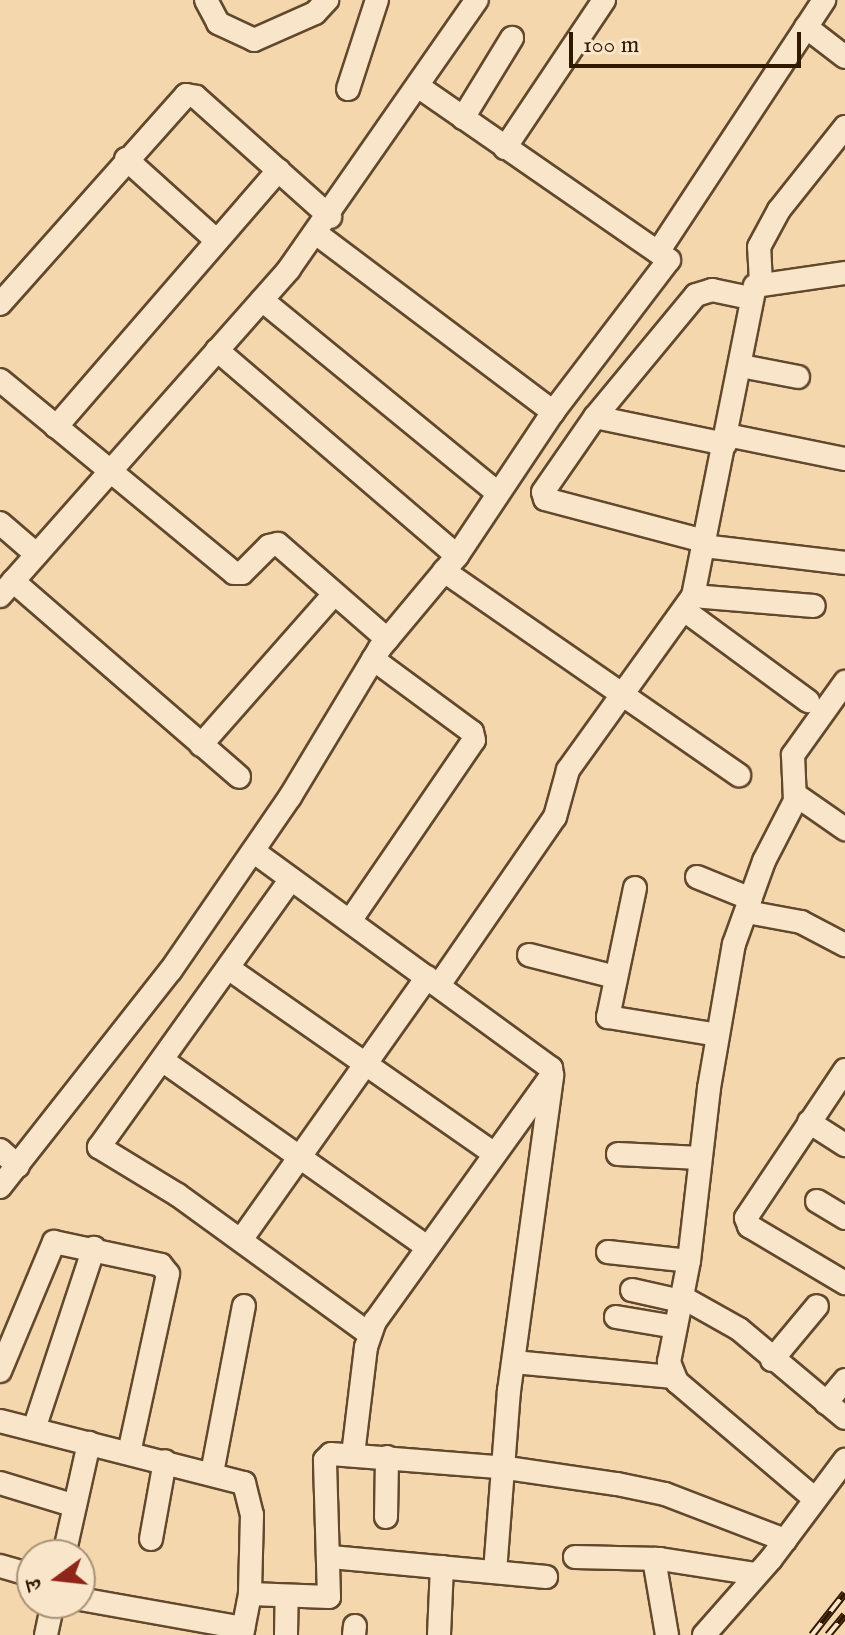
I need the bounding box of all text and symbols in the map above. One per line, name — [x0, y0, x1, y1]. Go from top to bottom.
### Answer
scale bar — [573, 16, 805, 66]
text: 100 m — [583, 30, 639, 61]
north arrow — [16, 1539, 96, 1619]
text: उ — [20, 1576, 50, 1594]

